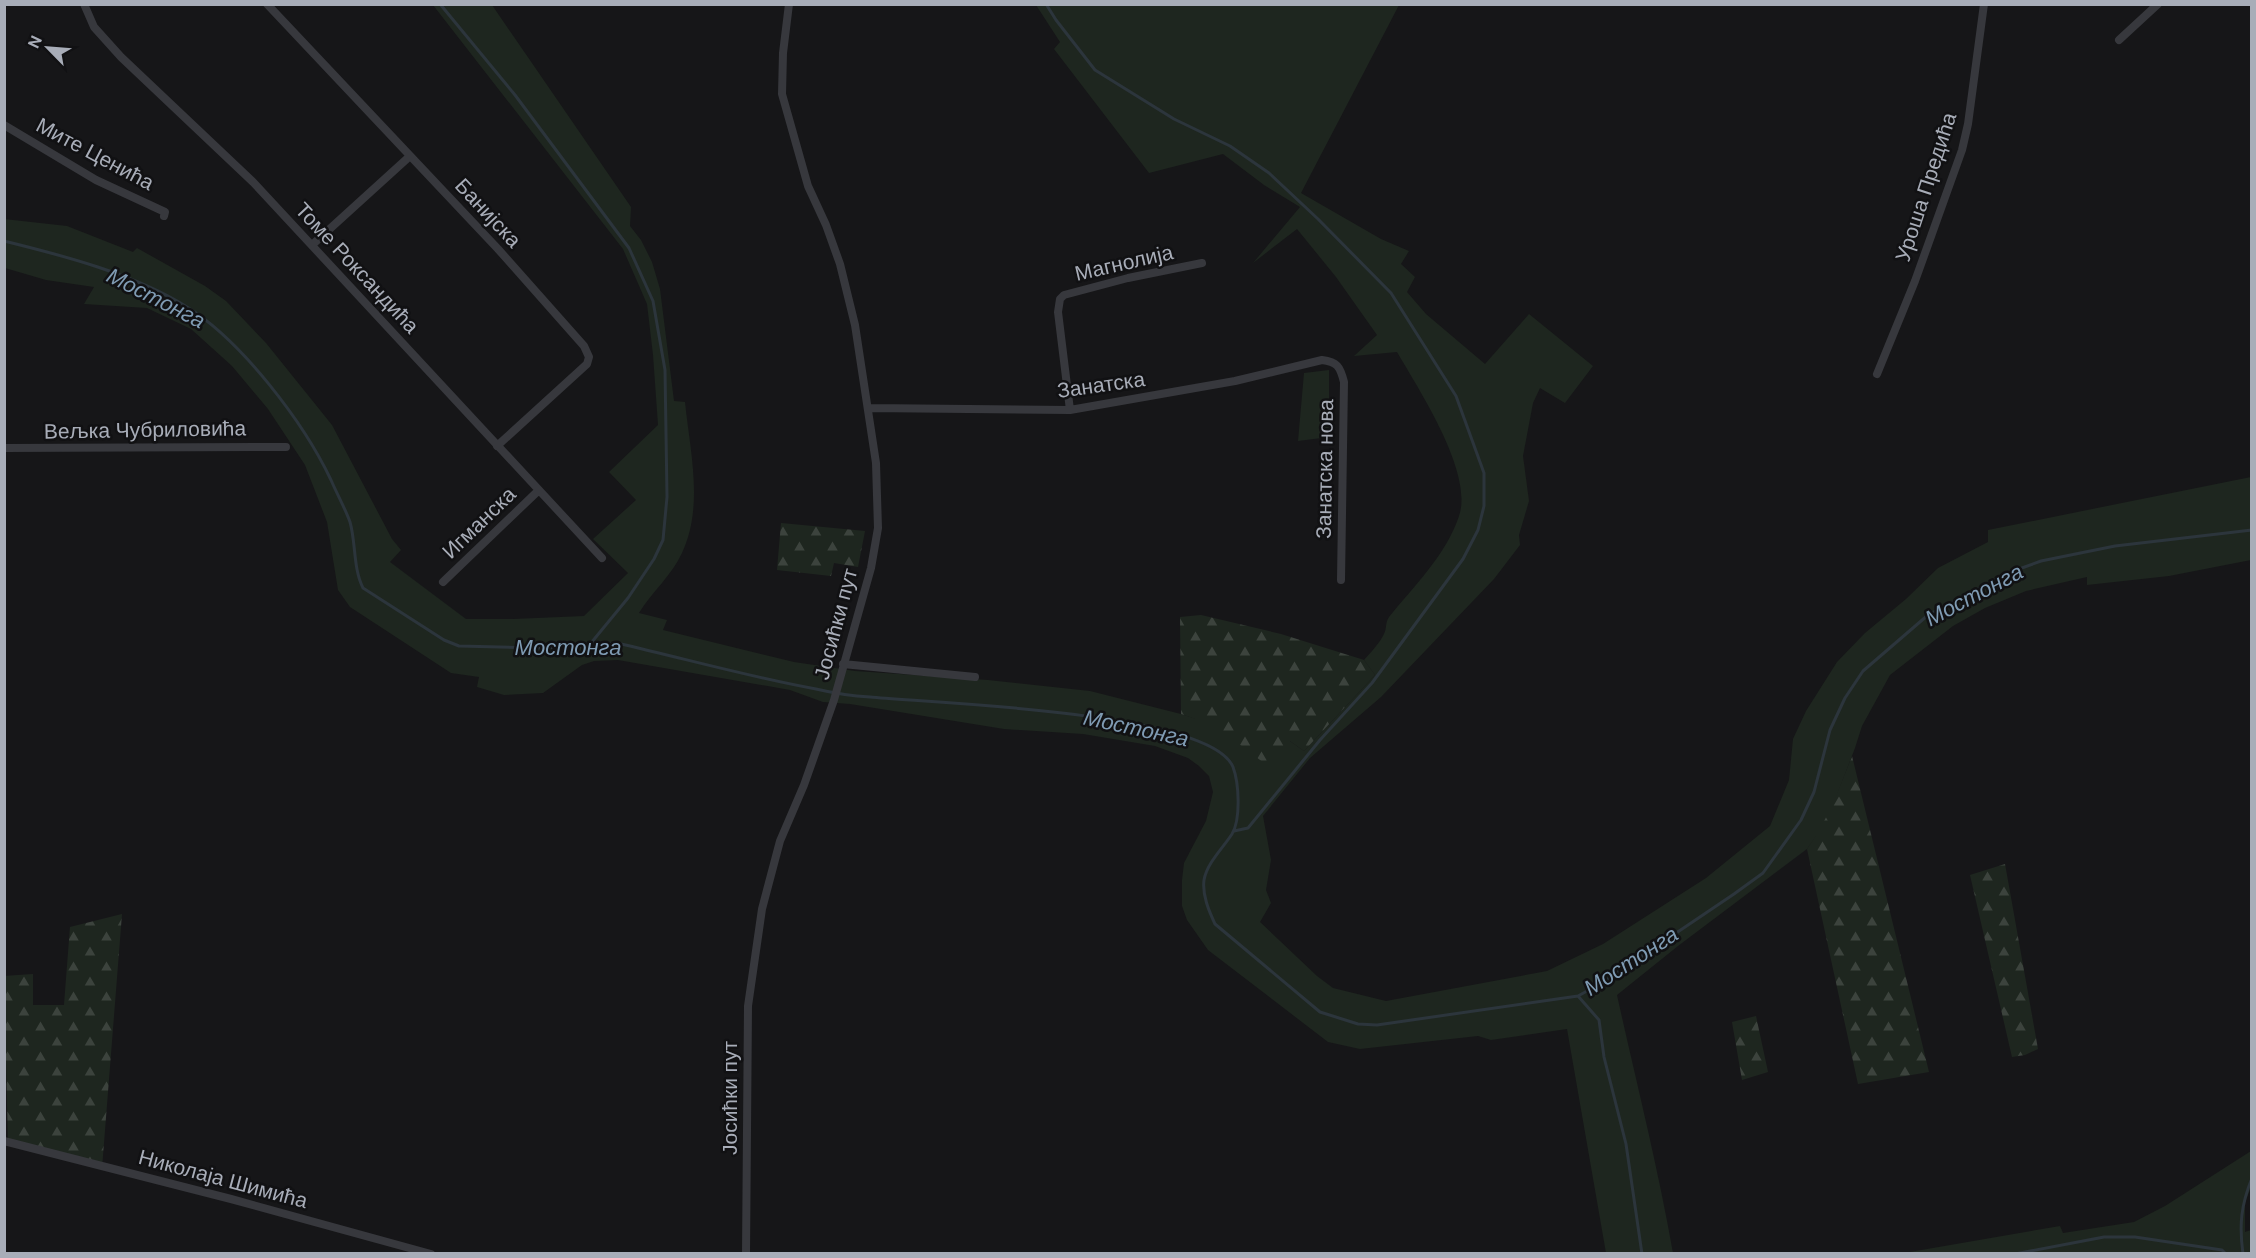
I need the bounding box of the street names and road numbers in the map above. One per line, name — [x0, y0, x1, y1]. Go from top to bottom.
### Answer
street label: Уроша Предића — [1889, 109, 1963, 265]
street label: Мите Ценића — [31, 111, 159, 197]
street label: Банијска — [449, 172, 528, 254]
street label: Томе Роксандића — [289, 196, 425, 340]
street label: Магнолија — [1072, 238, 1176, 288]
street label: Занатска — [1055, 365, 1147, 405]
street label: Занатска нова — [1310, 399, 1340, 539]
street label: Вељка Чубриловића — [44, 414, 247, 446]
street label: Игманска — [436, 481, 522, 565]
street label: Јосићки пут — [808, 565, 864, 683]
street label: Јосићки пут — [716, 1041, 744, 1155]
street label: Николаја Шимића — [135, 1143, 311, 1215]

